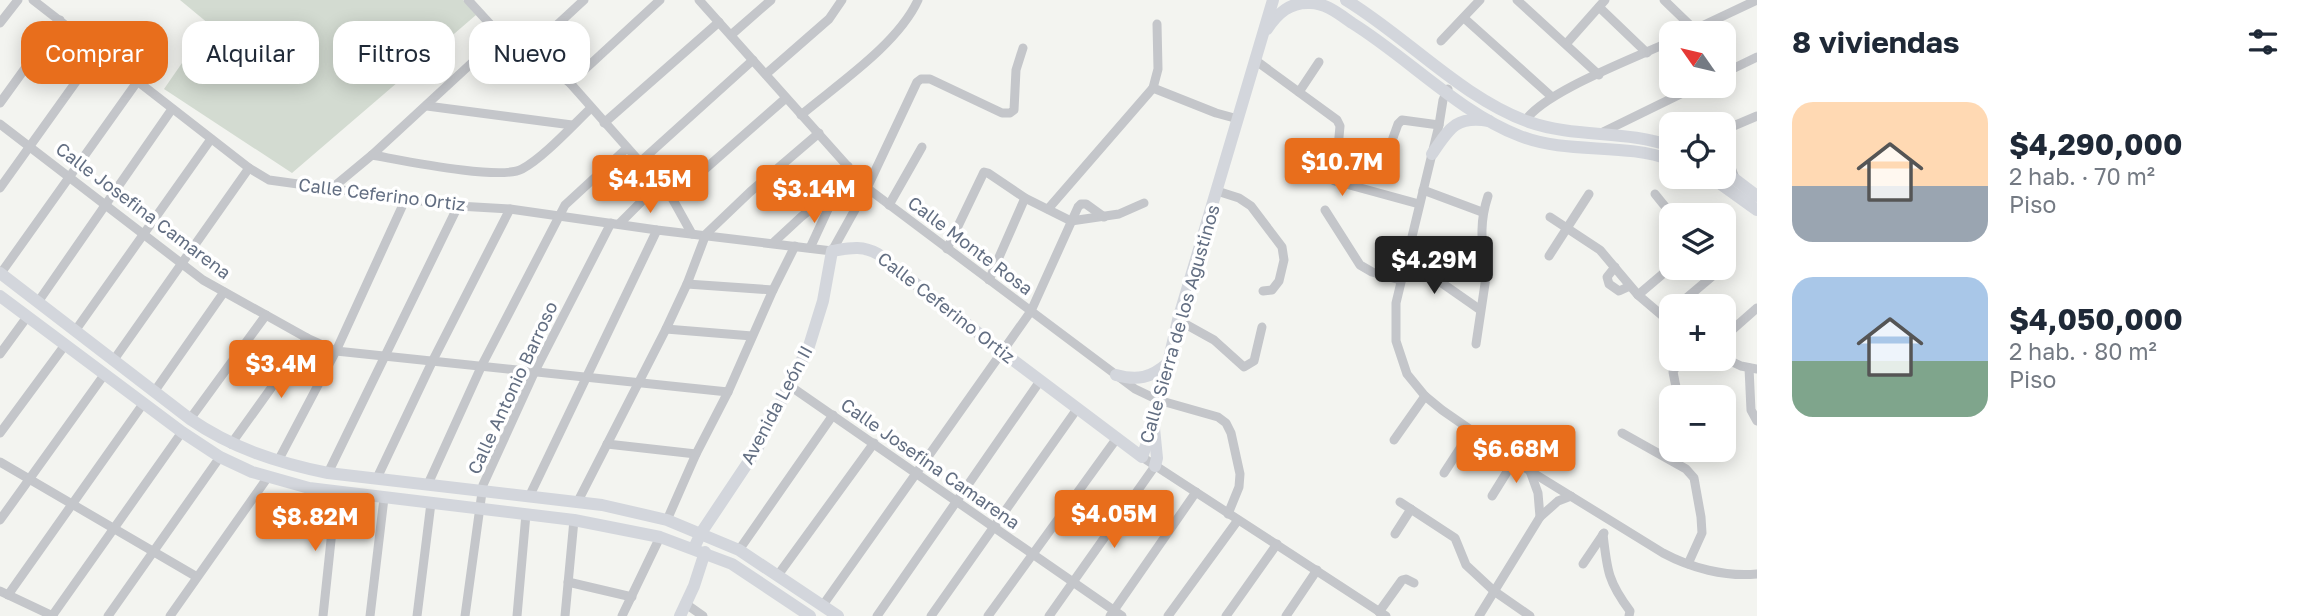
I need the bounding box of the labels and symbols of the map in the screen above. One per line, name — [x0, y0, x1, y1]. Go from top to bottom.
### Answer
north arrow — [1659, 21, 1736, 98]
street label: Calle Josefina Camarena — [52, 137, 235, 283]
pin: $10.7M — [1285, 138, 1399, 198]
pin: $4.15M — [593, 156, 707, 215]
pin: $3.14M — [757, 166, 871, 225]
street label: Calle Ceferino Ortiz — [297, 173, 467, 215]
street label: Calle Monte Rosa — [904, 191, 1037, 299]
street label: Calle Sierra de los Agustinos — [1134, 202, 1224, 446]
pin: $4.29M — [1377, 236, 1491, 296]
street label: Calle Ceferino Ortiz — [874, 247, 1020, 368]
street label: Calle Antonio Barroso — [462, 298, 562, 477]
pin: $3.4M — [232, 340, 330, 400]
street label: Avenida León II — [736, 342, 817, 468]
street label: Calle Josefina Camarena — [837, 393, 1024, 533]
pin: $6.68M — [1459, 426, 1573, 485]
pin: $4.05M — [1057, 490, 1171, 550]
pin: $8.82M — [258, 494, 372, 553]

